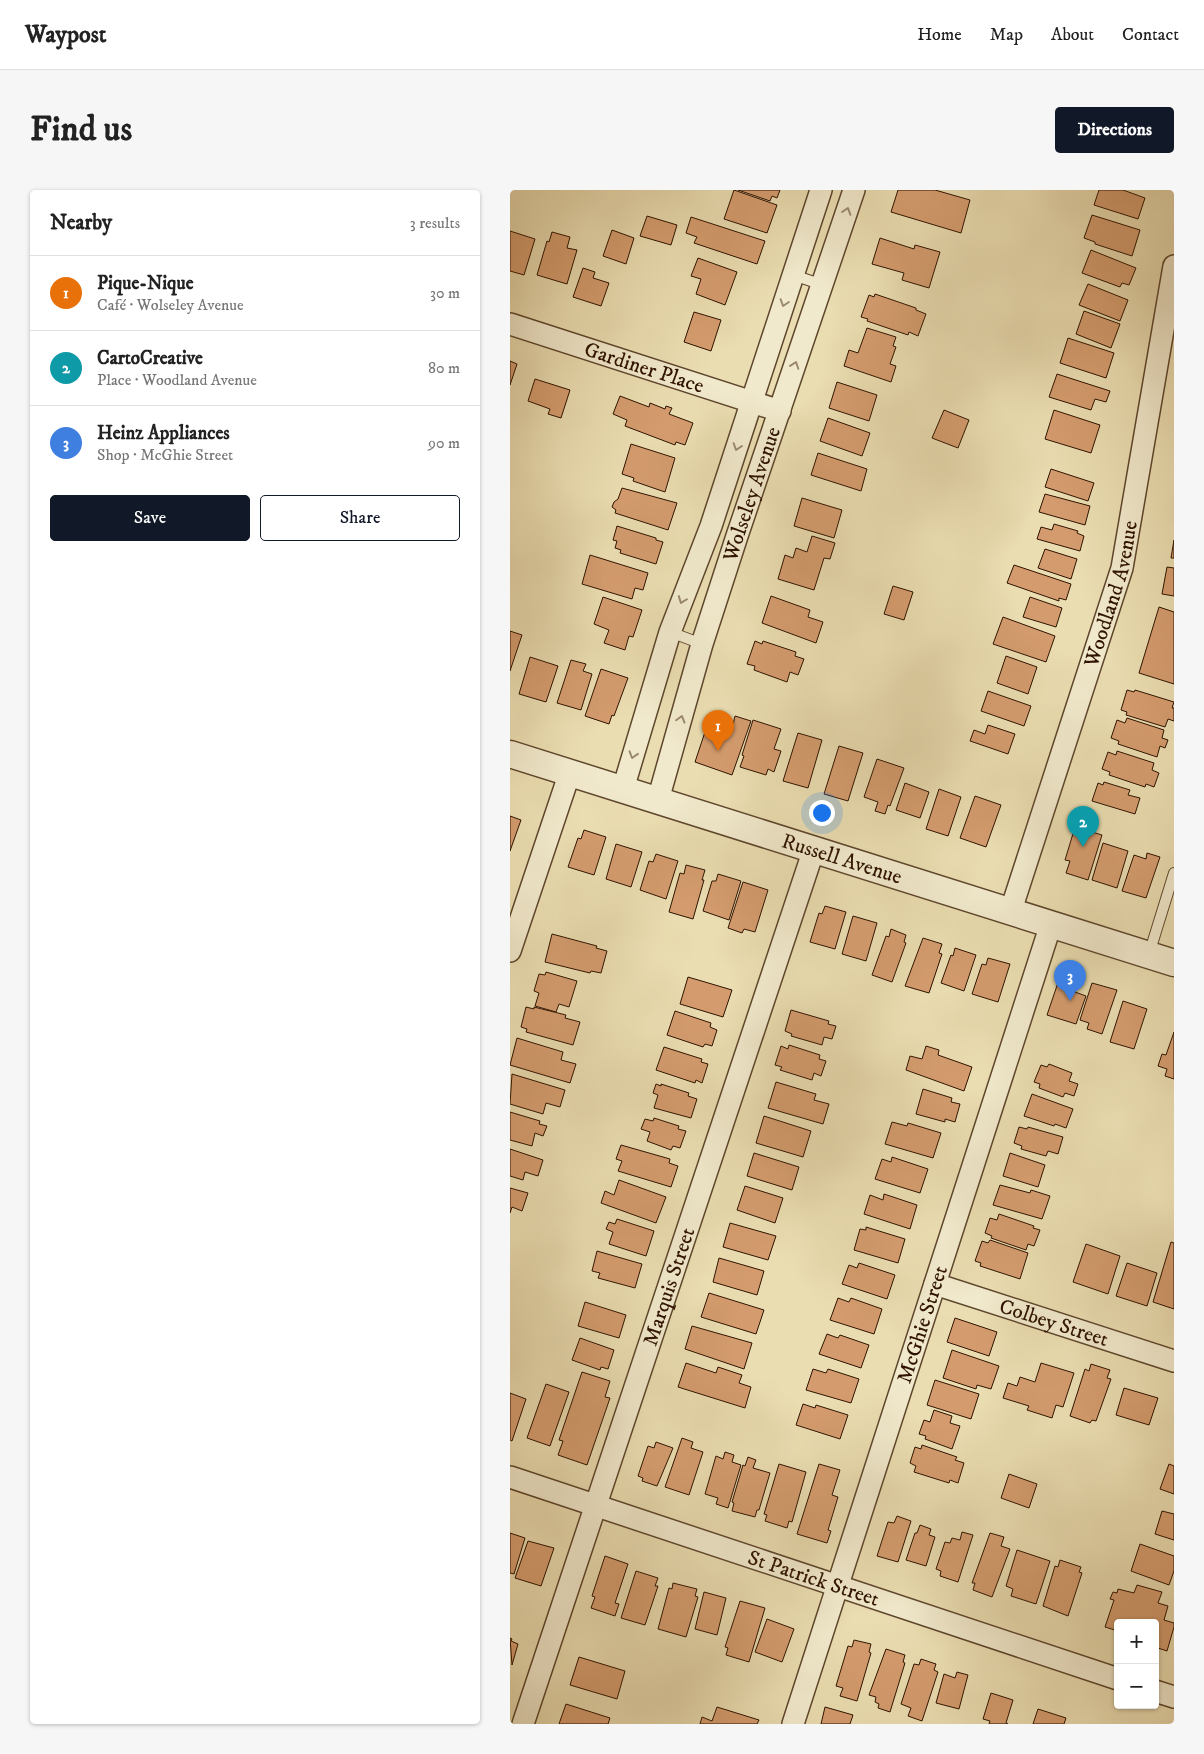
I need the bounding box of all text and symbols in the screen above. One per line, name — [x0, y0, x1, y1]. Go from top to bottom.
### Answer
text: Waypost — [25, 20, 106, 50]
text: Home — [917, 24, 962, 46]
text: Map — [990, 24, 1023, 46]
text: About — [1051, 24, 1094, 46]
text: Contact — [1122, 24, 1179, 46]
button: Directions — [1055, 107, 1174, 153]
text: Find us — [30, 108, 132, 152]
one-way arrow — [841, 207, 851, 215]
text: Nearby — [50, 210, 112, 236]
text: 3 results — [410, 213, 460, 233]
text: Pique-Nique — [97, 272, 194, 295]
text: 1 — [63, 283, 69, 303]
text: 30 m — [430, 283, 460, 303]
text: Café · Wolseley Avenue — [97, 295, 244, 315]
one-way arrow — [780, 298, 790, 307]
street label: Gardiner Place — [581, 337, 707, 400]
text: CartoCreative — [97, 347, 203, 370]
text: 2 — [62, 358, 70, 378]
text: 80 m — [428, 358, 460, 378]
one-way arrow — [790, 361, 800, 370]
text: Place · Woodland Avenue — [97, 370, 257, 390]
text: Heinz Appliances — [97, 422, 230, 445]
street label: Wolseley Avenue — [717, 423, 787, 566]
text: 3 — [63, 433, 69, 453]
text: 90 m — [428, 433, 460, 453]
one-way arrow — [732, 442, 742, 451]
text: Shop · McGhie Street — [97, 445, 233, 465]
button: Save — [50, 495, 250, 541]
button: Share — [260, 495, 460, 541]
street label: Woodland Avenue — [1078, 518, 1144, 671]
one-way arrow — [678, 595, 688, 604]
pin: 1 — [702, 710, 734, 751]
one-way arrow — [675, 716, 685, 724]
one-way arrow — [629, 750, 639, 759]
your location — [809, 800, 835, 826]
pin: 2 — [1067, 806, 1099, 847]
street label: Russell Avenue — [778, 828, 905, 891]
pin: 3 — [1054, 960, 1086, 1001]
street label: Marquis Street — [638, 1224, 701, 1349]
street label: McGhie Street — [892, 1262, 954, 1387]
street label: Colbey Street — [996, 1294, 1112, 1353]
street label: St Patrick Street — [744, 1545, 883, 1613]
map controls — [1114, 1619, 1159, 1709]
button: + — [1114, 1619, 1159, 1664]
button: − — [1114, 1664, 1159, 1709]

